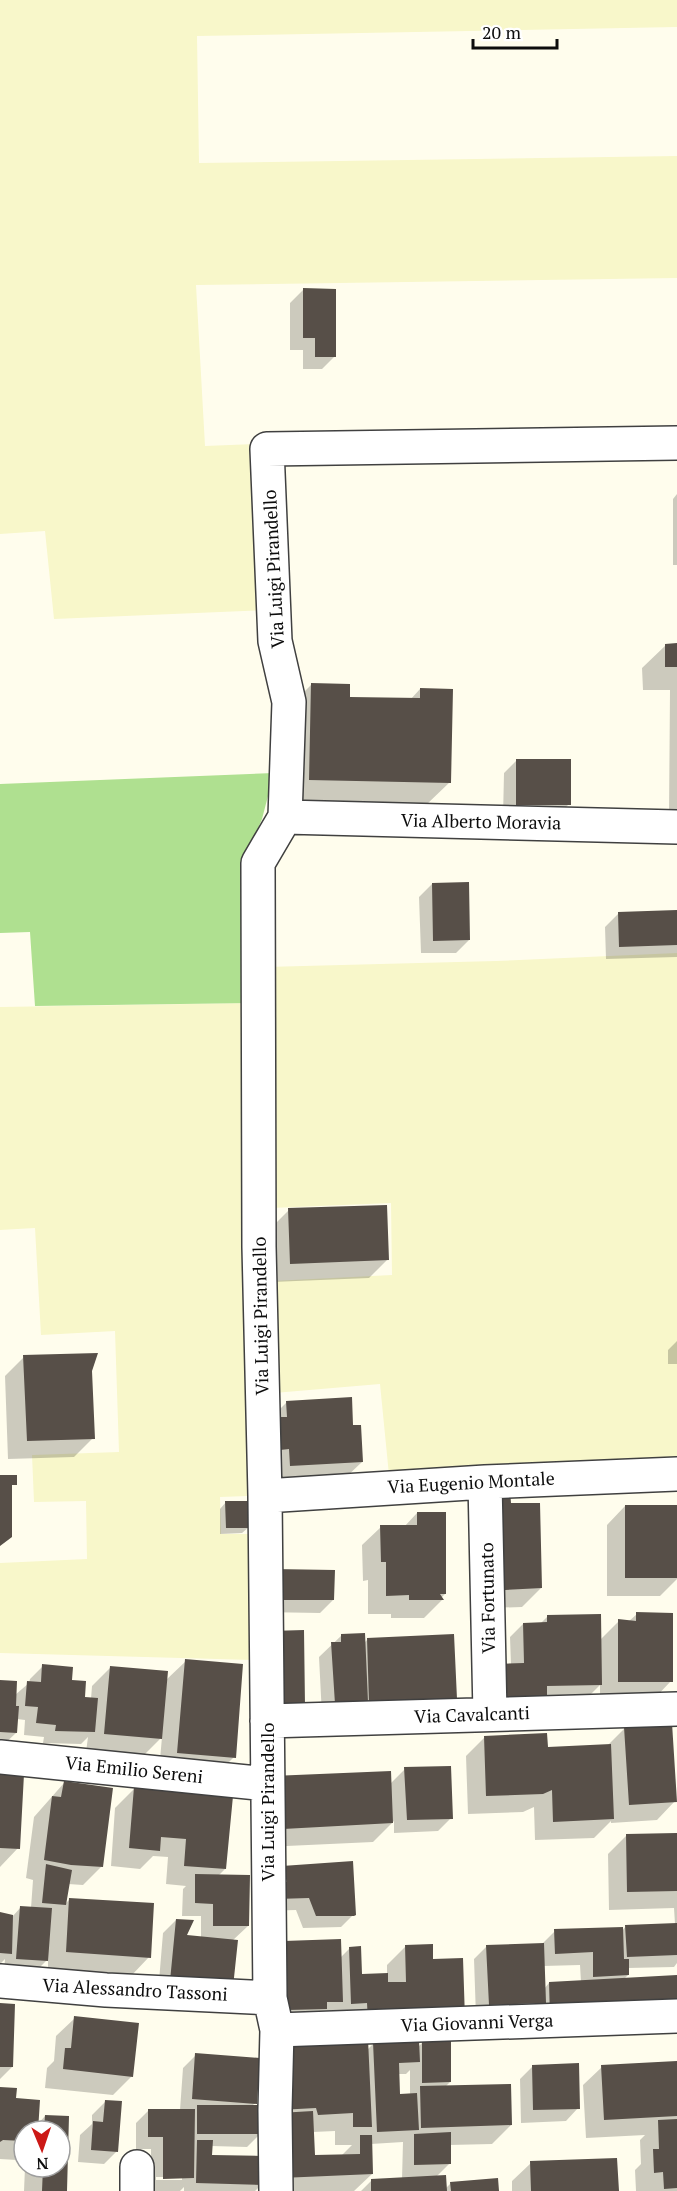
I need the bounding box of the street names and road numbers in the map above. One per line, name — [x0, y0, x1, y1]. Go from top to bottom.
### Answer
street label: Via Luigi Pirandello — [257, 489, 289, 649]
street label: Via Alberto Moravia — [401, 808, 561, 834]
street label: Via Luigi Pirandello — [247, 1236, 273, 1396]
street label: Via Eugenio Montale — [387, 1466, 555, 1498]
street label: Via Fortunato — [474, 1542, 500, 1654]
street label: Via Cavalcanti — [414, 1700, 530, 1728]
street label: Via Luigi Pirandello — [255, 1723, 279, 1881]
street label: Via Emilio Sereni — [64, 1750, 204, 1788]
street label: Via Alessandro Tassoni — [42, 1972, 228, 2006]
street label: Via Giovanni Verga — [400, 2007, 554, 2037]

